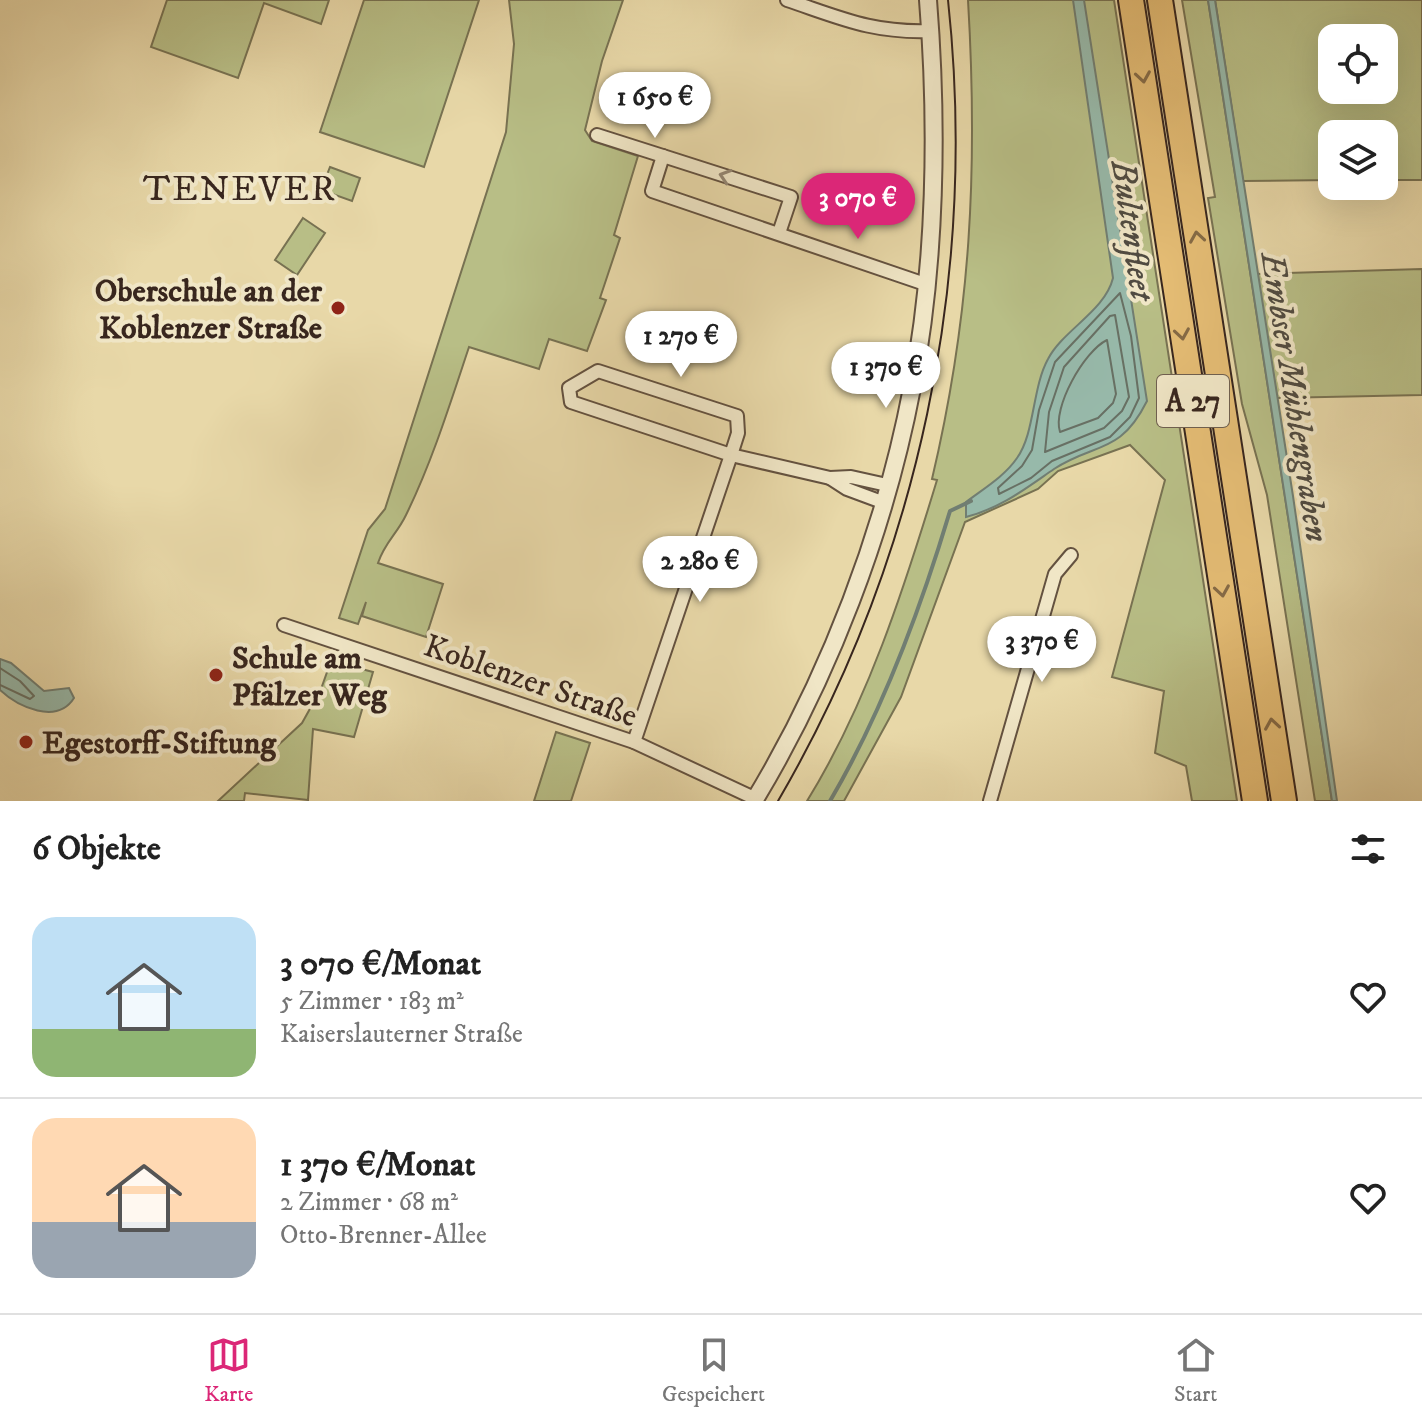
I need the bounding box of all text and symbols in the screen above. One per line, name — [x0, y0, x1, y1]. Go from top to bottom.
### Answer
map controls — [1318, 24, 1398, 200]
button: locate — [1318, 24, 1398, 104]
one-way arrow — [1134, 70, 1151, 84]
pin: 1 650 € — [581, 72, 729, 140]
text: 1 650 € — [617, 81, 693, 114]
button: layers — [1318, 120, 1398, 200]
water label: Bultenfleet — [1099, 157, 1163, 306]
district label: TENEVER — [143, 167, 337, 212]
one-way arrow — [719, 170, 733, 186]
pin: 3 070 € — [784, 173, 932, 241]
text: 3 070 € — [819, 182, 897, 215]
one-way arrow — [1189, 230, 1206, 243]
water label: Embser Mühlengraben — [1250, 248, 1338, 545]
place label: Oberschule an der Koblenzer Straße — [95, 272, 323, 349]
marker: Oberschule an der Koblenzer Straße — [329, 299, 347, 317]
pin: 1 270 € — [607, 311, 755, 379]
text: 1 270 € — [643, 320, 719, 353]
one-way arrow — [1173, 327, 1190, 341]
pin: 1 370 € — [812, 342, 960, 410]
text: 1 370 € — [849, 351, 923, 384]
road number: A 27 — [1157, 375, 1229, 427]
pin: 2 280 € — [626, 536, 774, 604]
text: 2 280 € — [661, 545, 739, 578]
one-way arrow — [1213, 584, 1230, 598]
pin: 3 370 € — [968, 616, 1116, 684]
text: 3 370 € — [1005, 625, 1079, 658]
street label: Koblenzer Straße — [418, 627, 642, 737]
place label: Schule am Pfälzer Weg — [232, 639, 388, 716]
marker: Schule am Pfälzer Weg — [207, 666, 225, 684]
one-way arrow — [1265, 717, 1282, 731]
place label: Egestorff-Stiftung — [42, 724, 277, 764]
marker: Egestorff-Stiftung — [17, 733, 35, 751]
icon: filters — [1346, 827, 1390, 871]
text: 6 Objekte — [32, 828, 161, 870]
text: 3 070 €/Monat — [280, 943, 481, 985]
icon: home — [96, 949, 192, 1045]
icon: heart — [1346, 975, 1390, 1019]
text: 5 Zimmer · 183 m² — [280, 985, 464, 1018]
text: Kaiserslauterner Straße — [280, 1018, 523, 1051]
text: 1 370 €/Monat — [280, 1144, 475, 1186]
icon: home — [96, 1150, 192, 1246]
icon: heart — [1346, 1176, 1390, 1220]
text: 2 Zimmer · 68 m² — [280, 1186, 458, 1219]
text: Otto-Brenner-Allee — [280, 1219, 487, 1252]
tab: Karte — [204, 1333, 253, 1408]
tab: Gespeichert — [662, 1333, 765, 1408]
tab: Start — [1174, 1333, 1218, 1408]

